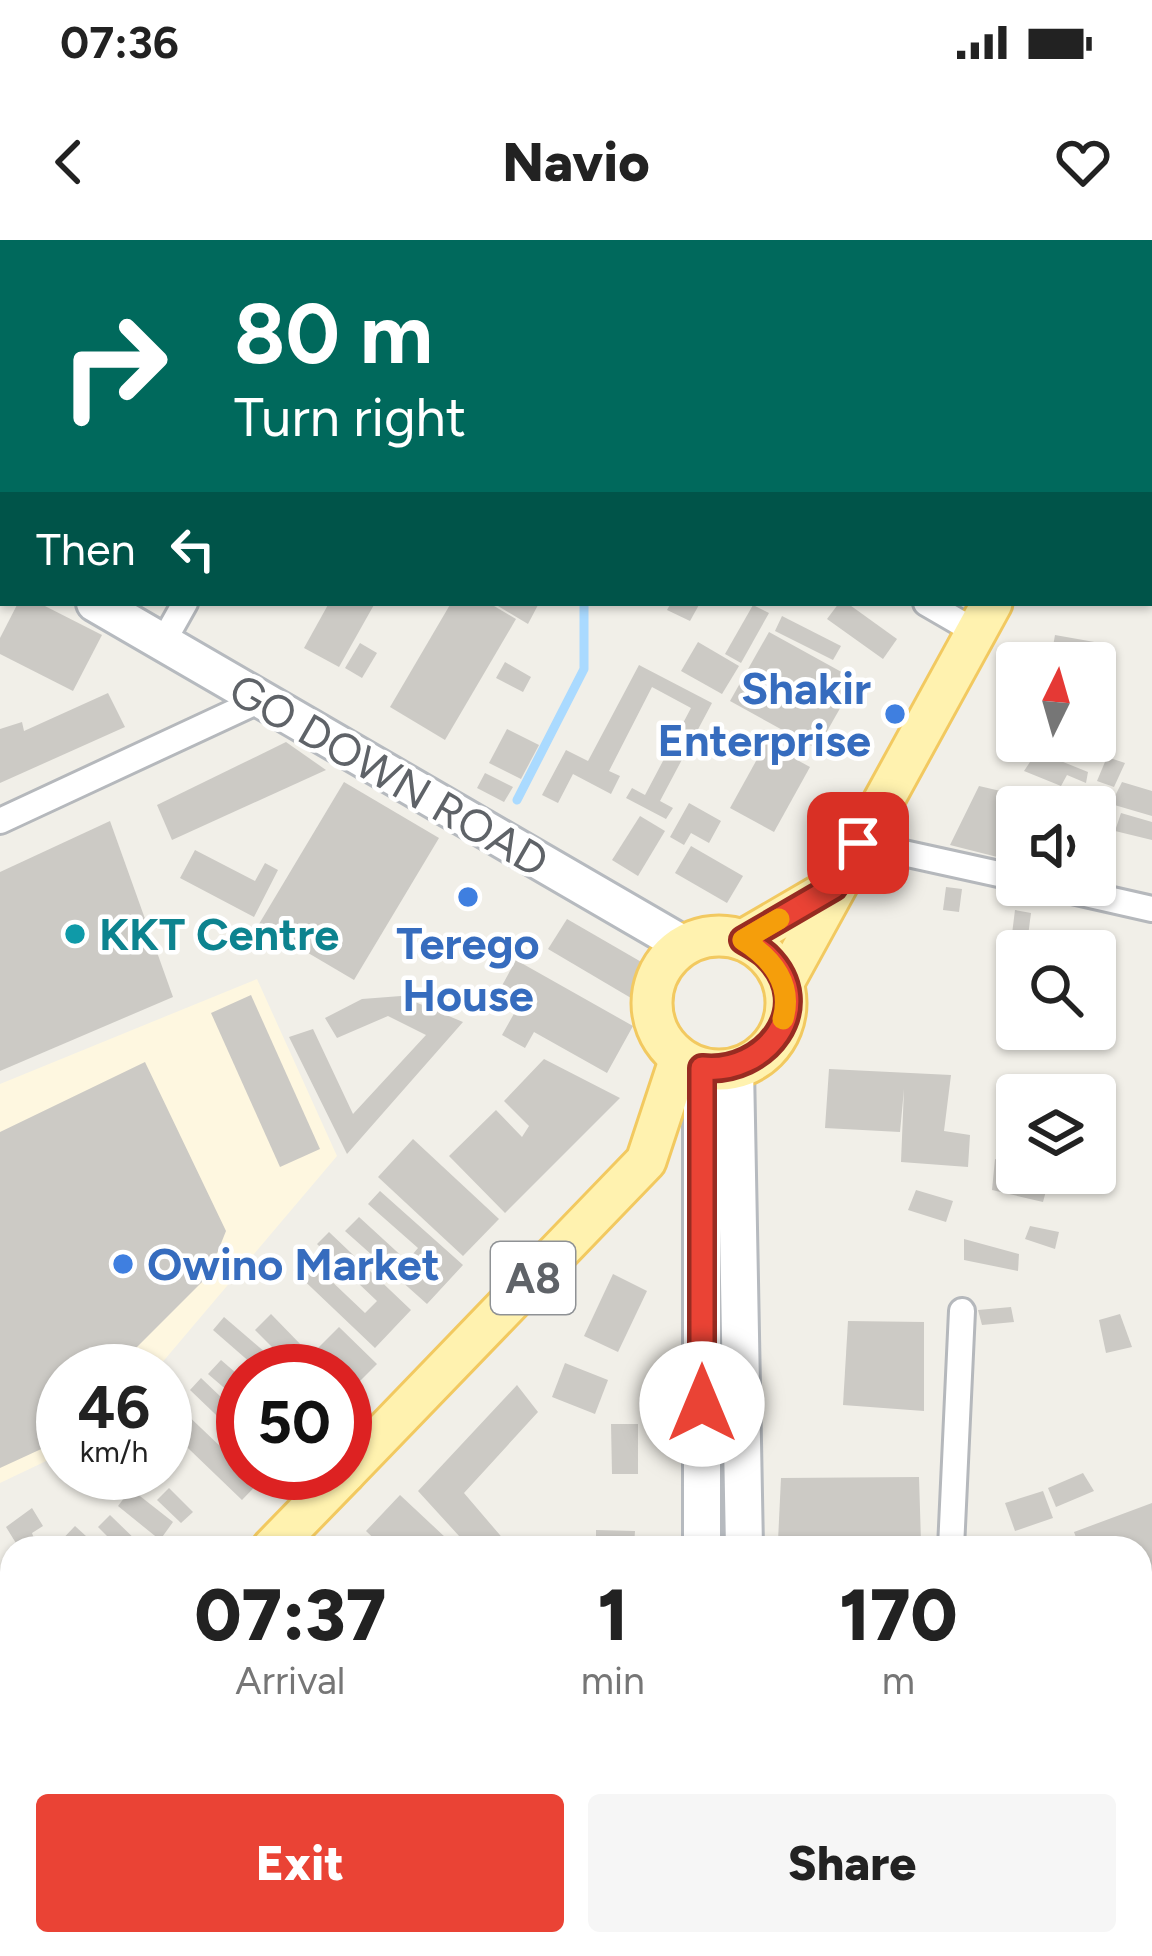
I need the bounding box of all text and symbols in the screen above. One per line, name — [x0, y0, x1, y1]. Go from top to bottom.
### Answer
text: 07:36 — [60, 15, 179, 69]
icon: back — [36, 129, 102, 195]
icon: heart — [1050, 129, 1116, 195]
text: Navio — [502, 130, 650, 195]
text: 80 m — [234, 283, 433, 384]
icon: right — [36, 288, 192, 444]
text: Turn right — [234, 385, 466, 450]
icon: left — [160, 516, 226, 582]
text: Then — [36, 522, 136, 576]
north arrow — [996, 642, 1116, 762]
map controls — [996, 642, 1116, 1194]
place label: Shakir Enterprise — [657, 661, 871, 767]
street label: GO DOWN ROAD — [220, 662, 558, 888]
marker: Shakir Enterprise — [882, 701, 908, 727]
button: sound — [996, 786, 1116, 906]
pin — [807, 792, 909, 894]
icon: arrive — [825, 810, 891, 876]
marker: Terego House — [455, 884, 481, 910]
place label: KKT Centre — [99, 907, 339, 961]
place label: Terego House — [396, 916, 540, 1022]
marker: KKT Centre — [62, 921, 88, 947]
button: search — [996, 930, 1116, 1050]
button: layers — [996, 1074, 1116, 1194]
place label: Owino Market — [147, 1237, 440, 1291]
road number: A8 — [491, 1242, 575, 1314]
marker: Owino Market — [110, 1251, 136, 1277]
position arrow — [639, 1341, 765, 1467]
speed limit sign: 50 — [216, 1344, 372, 1500]
text: 46 — [78, 1371, 150, 1443]
text: km/h — [80, 1433, 148, 1470]
text: 07:37 — [194, 1572, 386, 1658]
text: 1 — [597, 1572, 628, 1658]
text: 170 — [839, 1572, 958, 1658]
text: Arrival — [235, 1657, 345, 1704]
text: min — [581, 1657, 645, 1704]
text: m — [882, 1657, 915, 1704]
button: Exit — [36, 1794, 564, 1932]
button: Share — [588, 1794, 1116, 1932]

